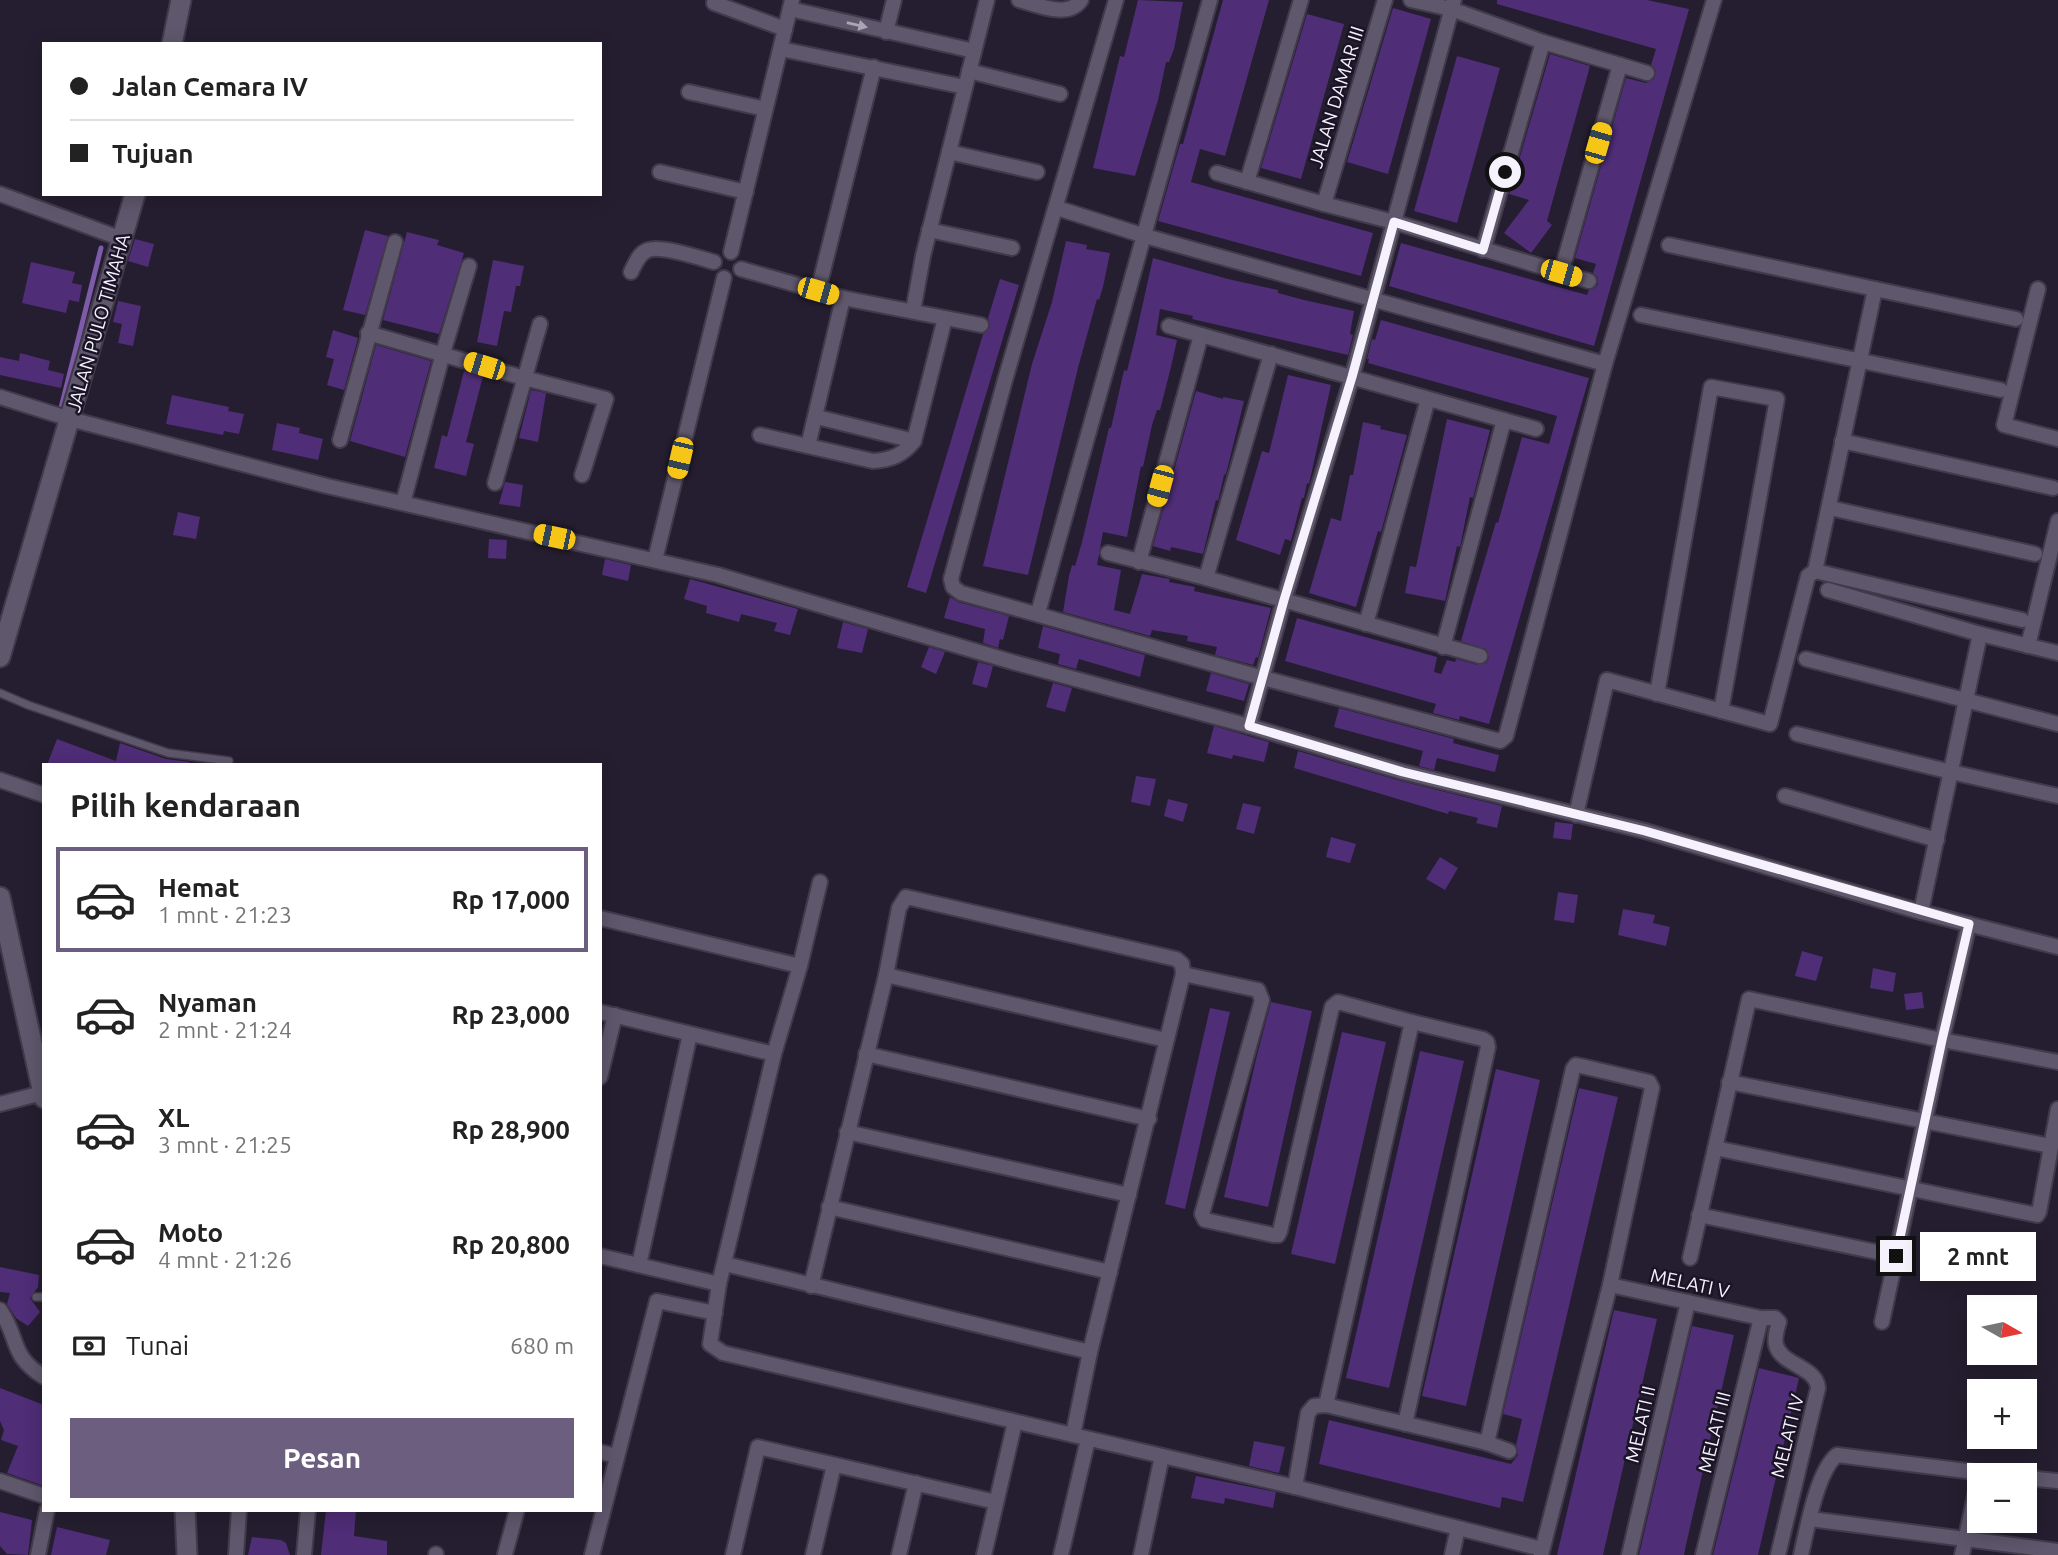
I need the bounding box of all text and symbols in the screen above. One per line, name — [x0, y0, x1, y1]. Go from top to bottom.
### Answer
one-way arrow — [846, 19, 868, 30]
street label: JALAN DAMAR III — [1304, 23, 1368, 171]
text: Jalan Cemara IV — [112, 72, 308, 101]
car — [1583, 120, 1614, 166]
text: Tujuan — [112, 139, 193, 168]
route start — [1489, 156, 1521, 188]
street label: JALAN PULO TIMAHA — [62, 231, 134, 415]
car — [1538, 257, 1585, 289]
car — [795, 275, 842, 307]
car — [461, 350, 508, 382]
car — [666, 435, 695, 481]
car — [1145, 463, 1176, 509]
car — [532, 522, 577, 552]
text: Pilih kendaraan — [70, 787, 301, 823]
icon: car — [74, 868, 137, 931]
text: Hemat — [158, 873, 240, 902]
text: Rp 17,000 — [451, 885, 570, 914]
text: 1 mnt · 21:23 — [158, 902, 292, 927]
icon: car — [74, 983, 137, 1046]
text: Nyaman — [158, 988, 257, 1017]
text: Rp 23,000 — [451, 1000, 570, 1029]
text: 2 mnt · 21:24 — [158, 1017, 292, 1042]
icon: car — [74, 1098, 137, 1161]
text: XL — [158, 1103, 189, 1132]
text: Rp 28,900 — [451, 1115, 570, 1144]
text: 3 mnt · 21:25 — [158, 1132, 292, 1157]
icon: car — [74, 1213, 137, 1276]
text: Moto — [158, 1218, 223, 1247]
text: Rp 20,800 — [451, 1230, 570, 1259]
callout: 2 mnt — [1920, 1232, 2036, 1280]
route end — [1880, 1240, 1912, 1272]
text: 2 mnt — [1947, 1244, 2009, 1269]
text: 4 mnt · 21:26 — [158, 1247, 292, 1272]
street label: MELATI V — [1648, 1264, 1732, 1302]
north arrow — [1967, 1295, 2037, 1365]
map controls — [1967, 1295, 2037, 1533]
icon: cash — [70, 1327, 108, 1365]
text: Tunai — [126, 1331, 189, 1360]
text: 680 m — [510, 1333, 574, 1358]
button: + — [1967, 1379, 2037, 1449]
street label: MELATI II — [1620, 1383, 1660, 1465]
street label: MELATI III — [1693, 1389, 1735, 1475]
street label: MELATI IV — [1766, 1392, 1808, 1480]
button: Pesan — [70, 1418, 574, 1498]
button: − — [1967, 1463, 2037, 1533]

